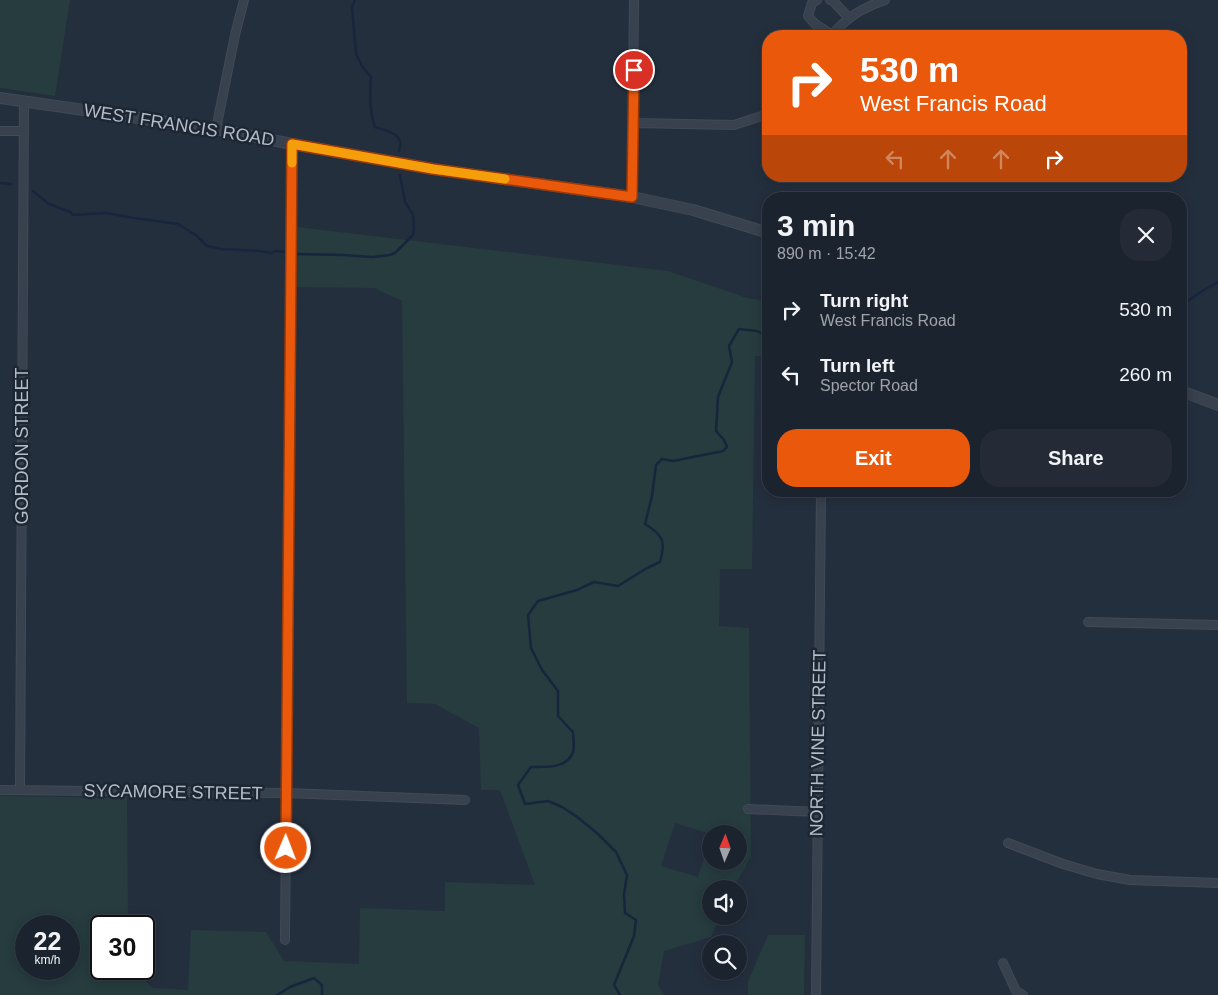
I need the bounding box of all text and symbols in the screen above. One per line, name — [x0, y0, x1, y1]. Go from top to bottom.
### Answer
pin — [613, 49, 655, 91]
icon: right — [777, 50, 842, 115]
text: 530 m — [860, 50, 959, 89]
icon: arrive — [620, 56, 648, 84]
text: West Francis Road — [860, 91, 1047, 116]
street label: WEST FRANCIS ROAD — [82, 100, 276, 150]
icon: left — [881, 145, 909, 173]
icon: ahead — [934, 145, 962, 173]
icon: ahead — [987, 145, 1015, 173]
icon: right — [1040, 145, 1068, 173]
text: 3 min — [777, 209, 855, 242]
button: close — [1120, 209, 1172, 261]
text: 890 m · 15:42 — [777, 245, 876, 262]
text: Turn right — [820, 290, 908, 311]
icon: right — [777, 296, 805, 324]
text: 530 m — [1119, 299, 1172, 320]
text: West Francis Road — [820, 312, 956, 329]
text: Turn left — [820, 355, 895, 376]
icon: left — [777, 361, 805, 389]
text: 260 m — [1119, 364, 1172, 385]
street label: GORDON STREET — [12, 367, 32, 525]
text: Spector Road — [820, 377, 918, 394]
button: Exit — [777, 429, 970, 487]
button: Share — [980, 429, 1172, 487]
street label: NORTH VINE STREET — [806, 649, 830, 837]
street label: SYCAMORE STREET — [83, 780, 263, 804]
position arrow — [259, 821, 311, 873]
north arrow — [702, 825, 748, 870]
map controls — [702, 825, 747, 980]
button: sound — [702, 880, 747, 925]
speed limit sign: 30 — [90, 915, 155, 980]
text: 22 — [34, 927, 61, 955]
button: search — [702, 935, 747, 980]
text: km/h — [34, 953, 61, 967]

